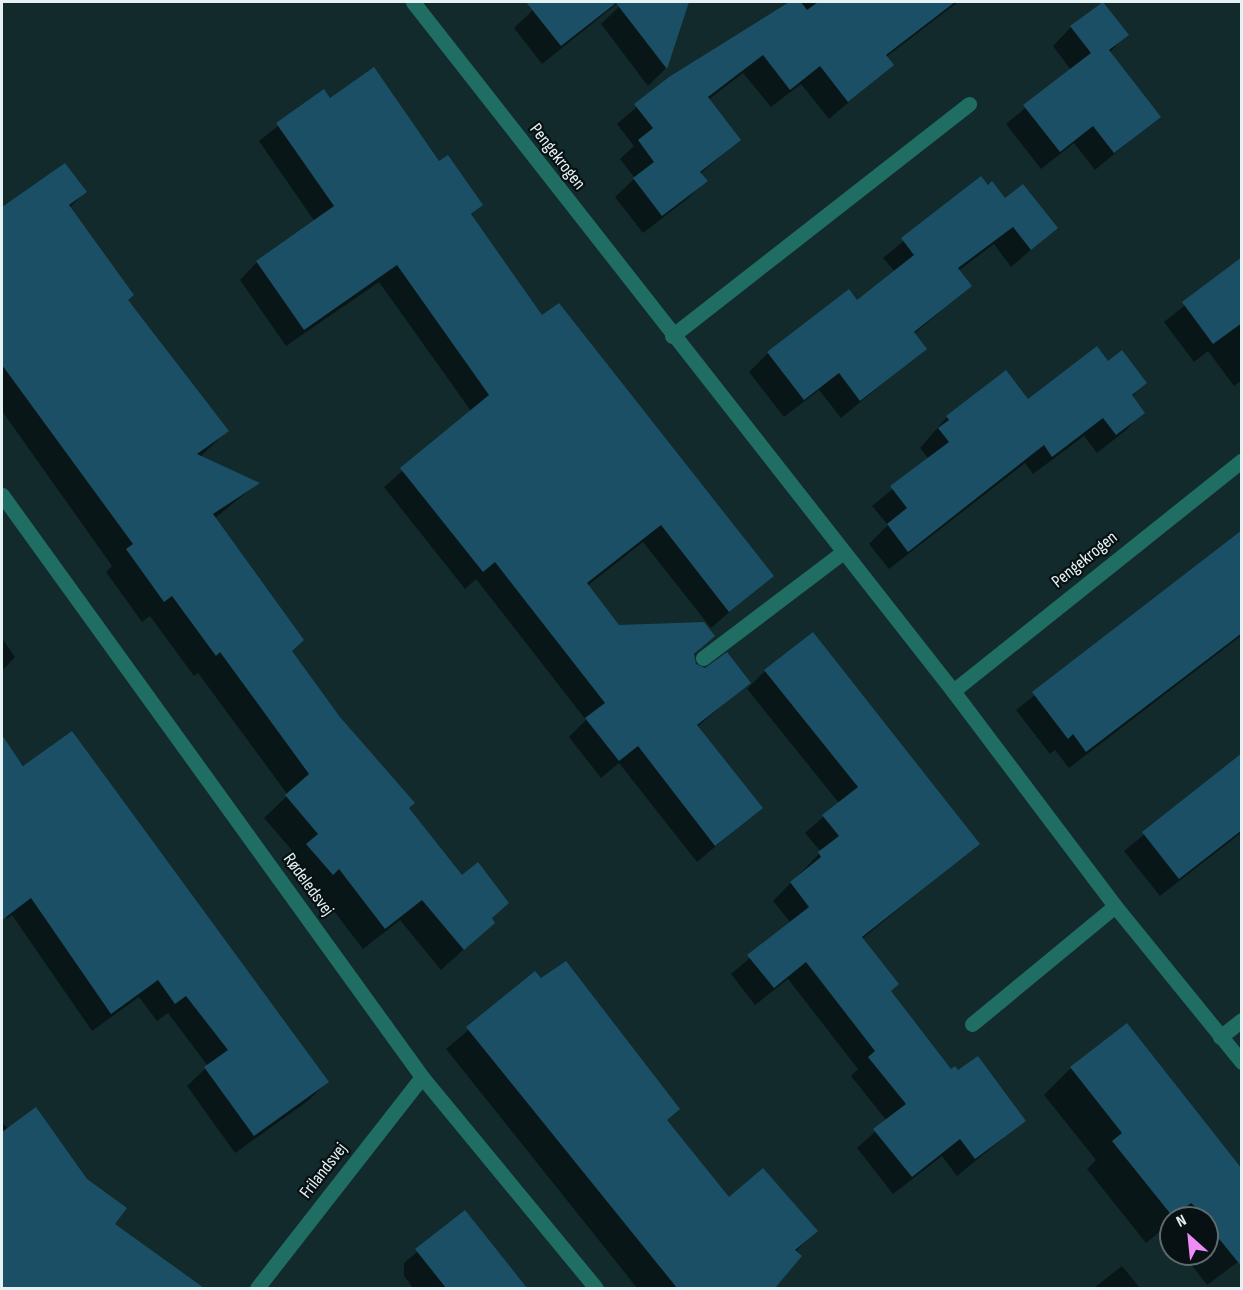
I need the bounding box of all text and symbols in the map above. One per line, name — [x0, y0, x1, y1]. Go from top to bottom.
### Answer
street label: Pengekrogen — [524, 120, 590, 194]
street label: Pengekrogen — [1048, 527, 1122, 593]
street label: Rødeledsvej — [278, 849, 338, 921]
street label: Frilandsvej — [296, 1139, 352, 1203]
north arrow — [1159, 1206, 1219, 1266]
text: N — [1173, 1211, 1190, 1232]

